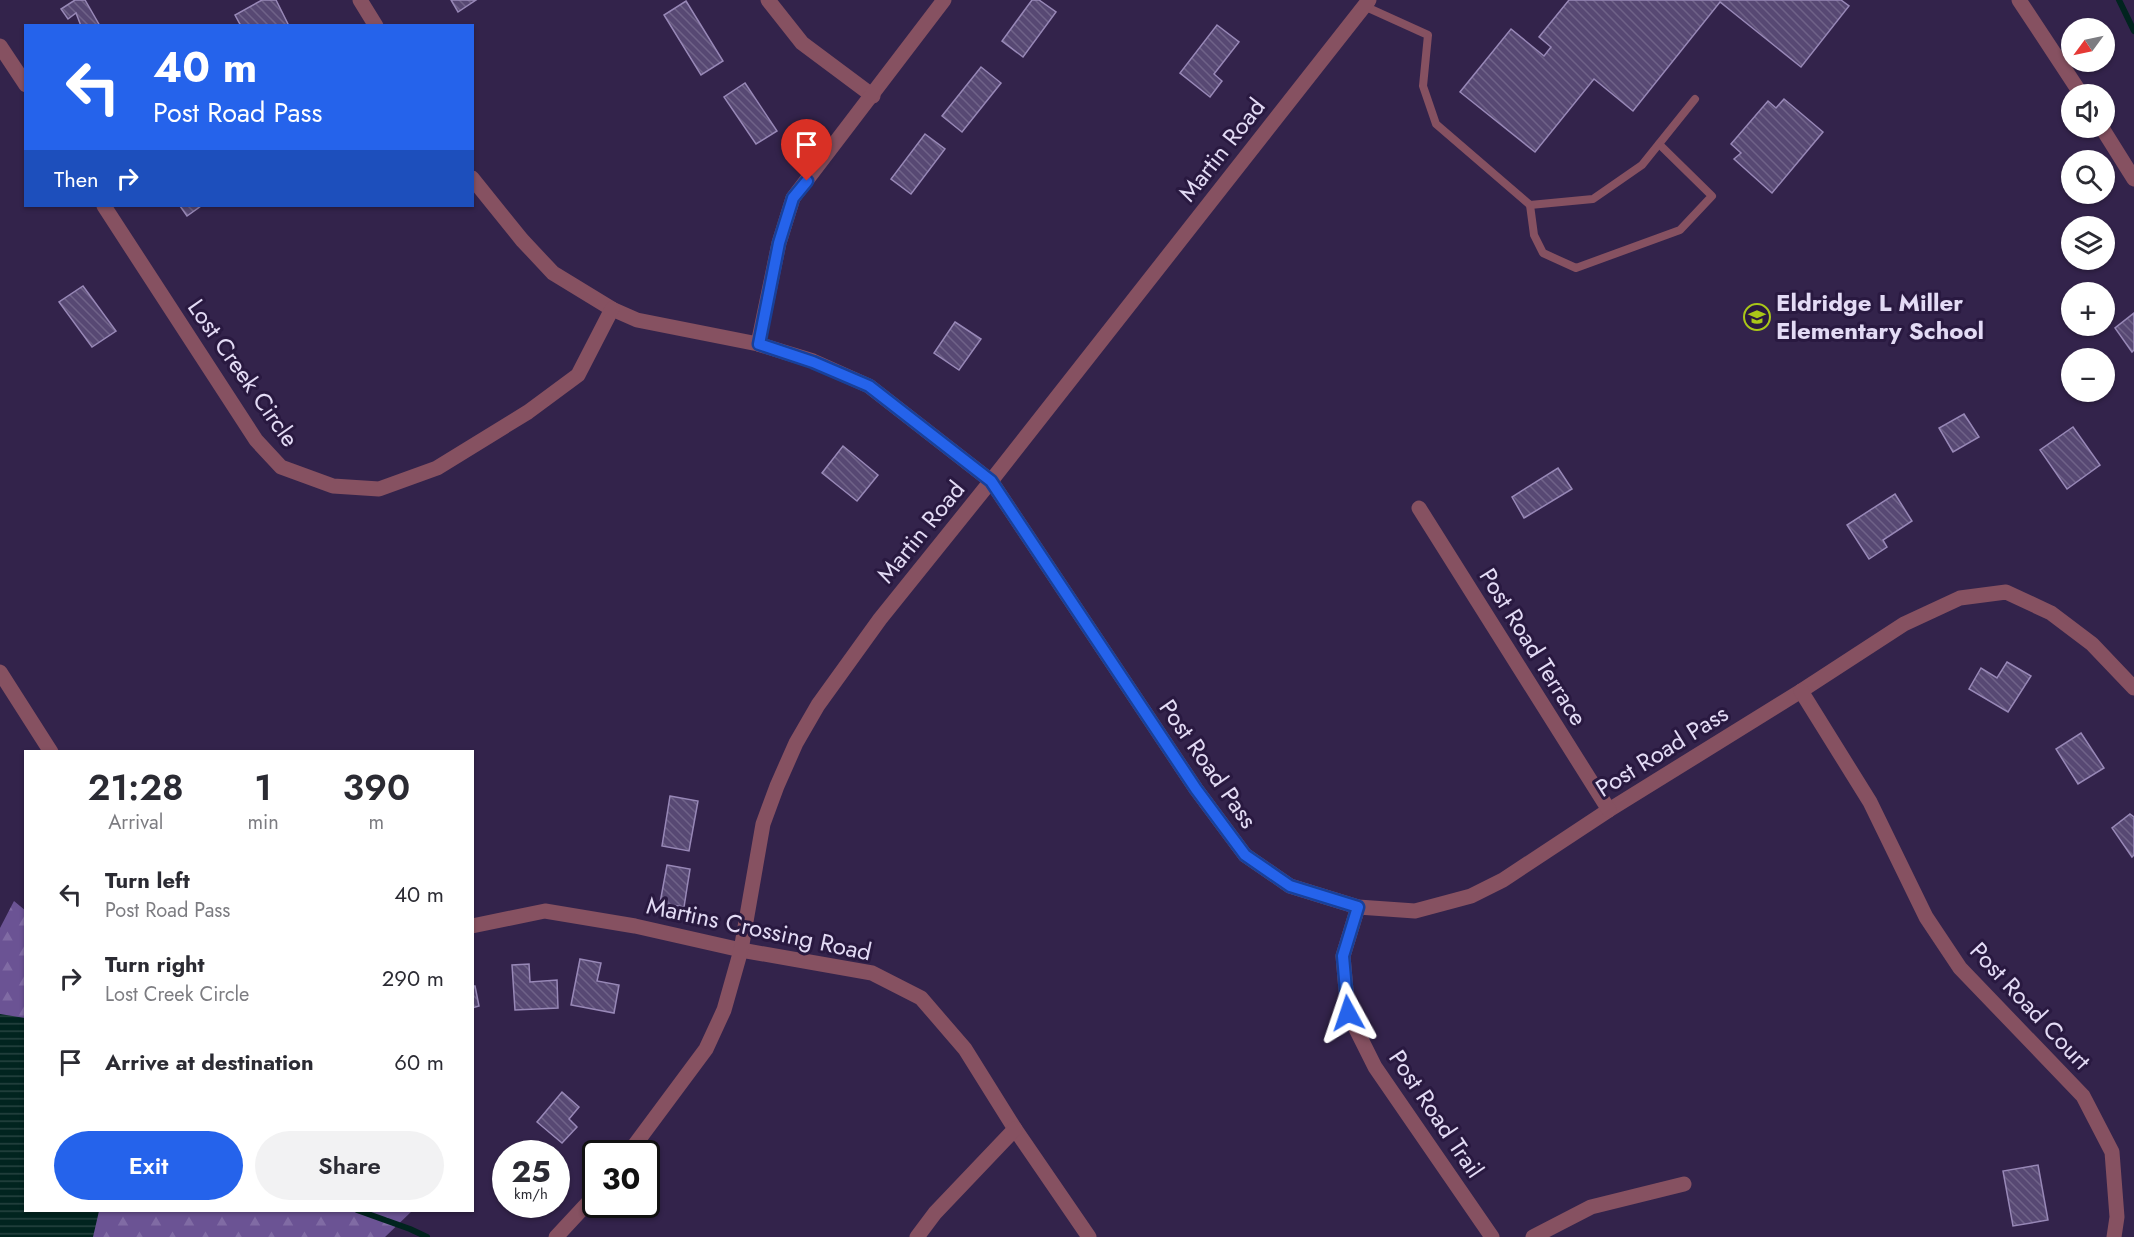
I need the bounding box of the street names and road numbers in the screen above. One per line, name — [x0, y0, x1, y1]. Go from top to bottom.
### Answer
street label: Martin Road — [1170, 91, 1273, 209]
street label: Lost Creek Circle — [179, 292, 307, 454]
street label: Martin Road — [868, 473, 973, 590]
street label: Post Road Terrace — [1471, 561, 1596, 732]
street label: Post Road Pass — [1151, 692, 1266, 835]
street label: Post Road Pass — [1589, 696, 1735, 805]
street label: Martins Crossing Road — [643, 888, 875, 969]
street label: Post Road Court — [1962, 934, 2099, 1077]
street label: Post Road Trail — [1381, 1043, 1492, 1185]

